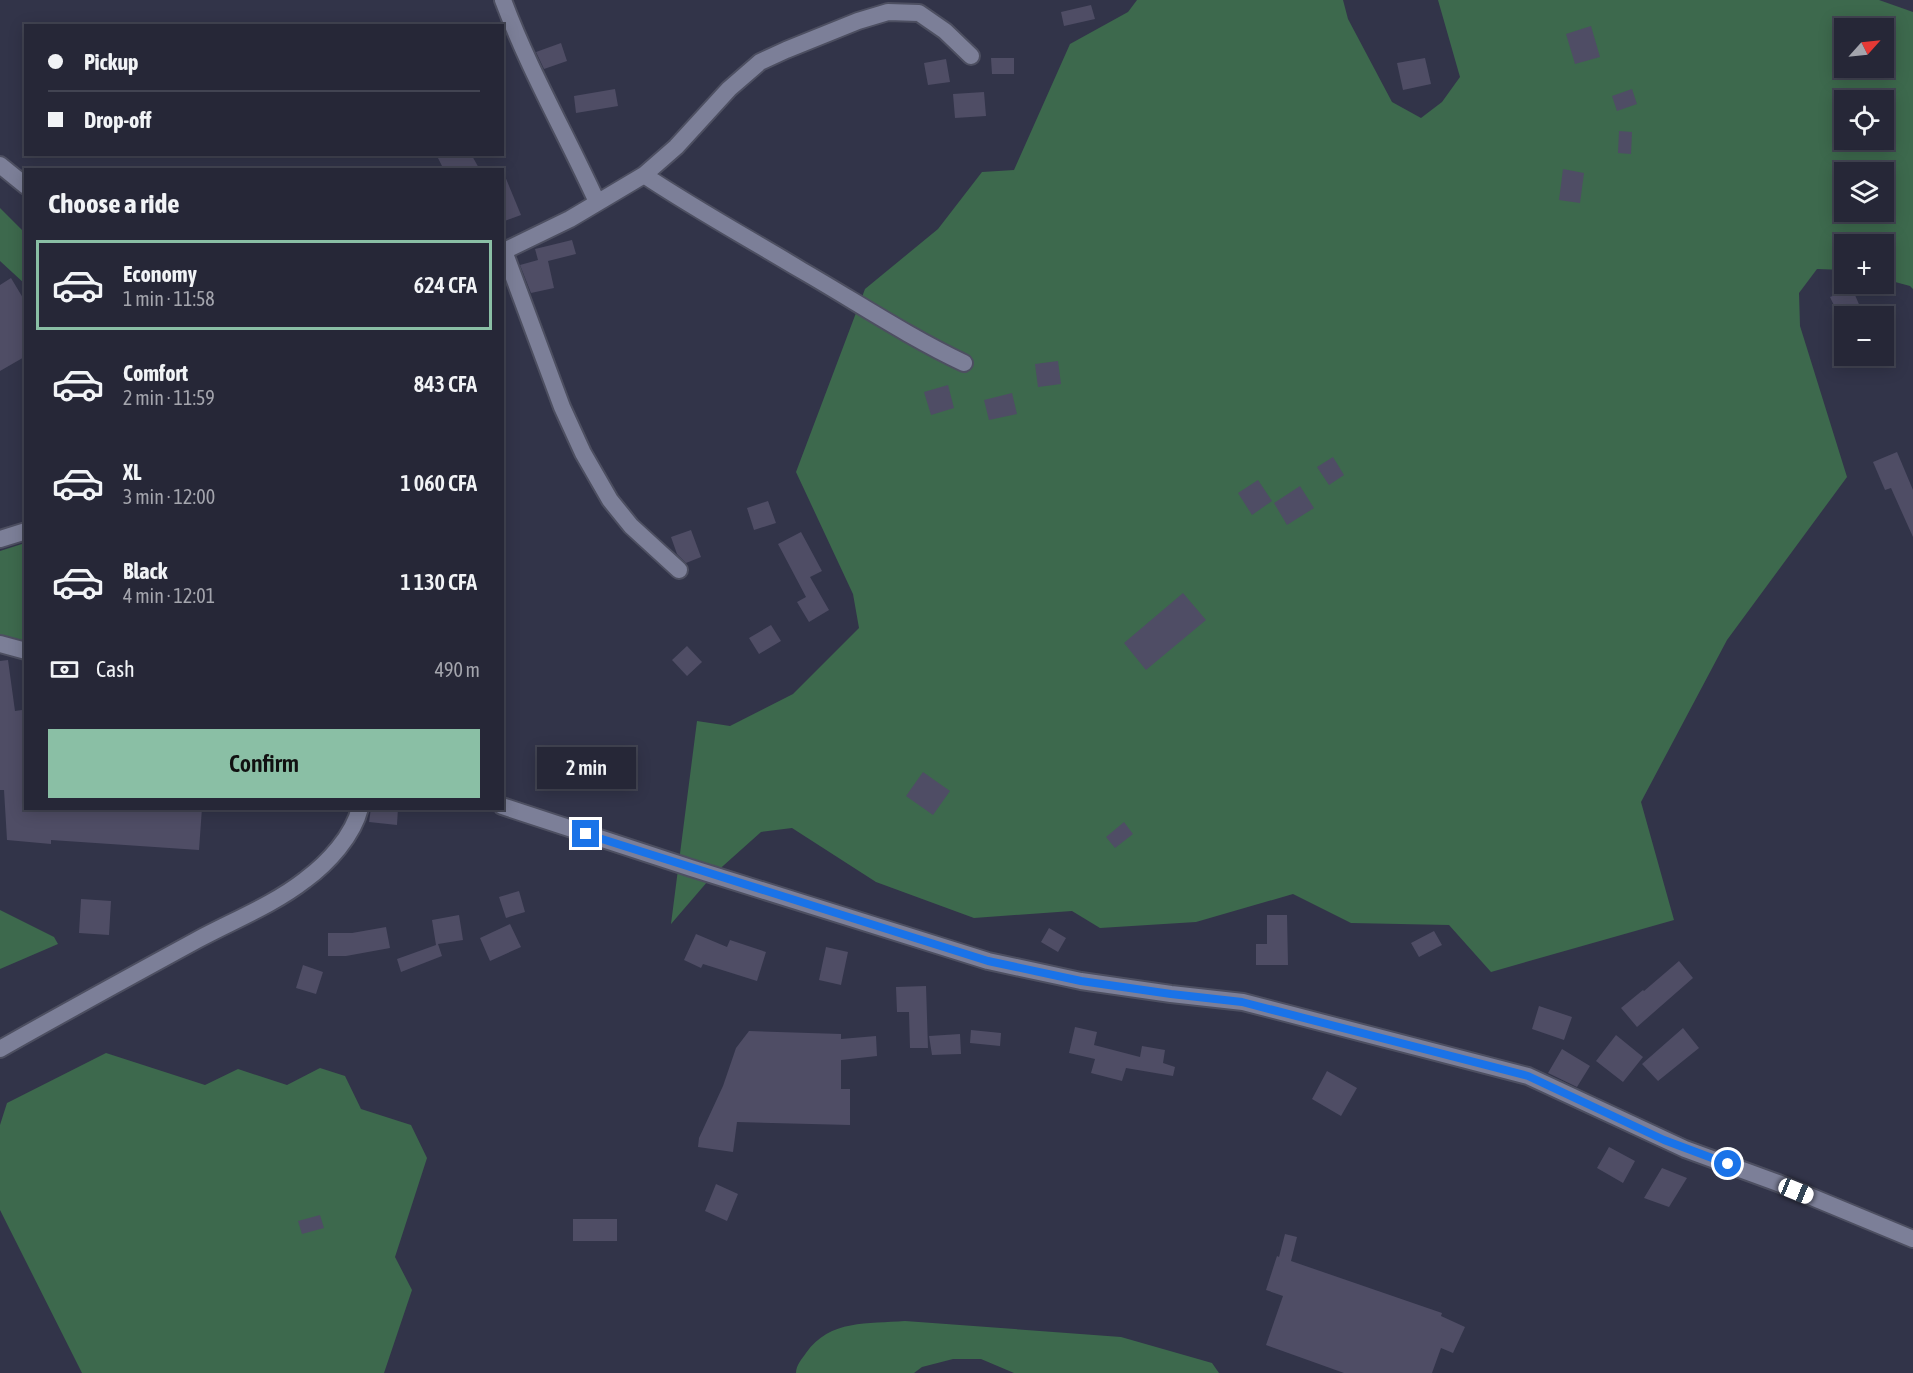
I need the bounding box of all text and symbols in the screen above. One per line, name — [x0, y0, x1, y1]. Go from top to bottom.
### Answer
north arrow — [1834, 18, 1894, 78]
map controls — [1834, 18, 1894, 366]
text: Pickup — [84, 49, 139, 75]
button: locate — [1834, 90, 1894, 150]
text: Drop-off — [84, 107, 151, 133]
button: layers — [1834, 162, 1894, 222]
text: Choose a ride — [48, 188, 180, 219]
button: + — [1834, 234, 1894, 294]
icon: car — [51, 258, 105, 312]
text: Economy — [123, 261, 197, 287]
text: 624 CFA — [414, 272, 477, 298]
text: 1 min · 11:58 — [123, 287, 215, 310]
button: − — [1834, 306, 1894, 366]
icon: car — [51, 357, 105, 411]
text: Comfort — [123, 360, 188, 386]
text: 843 CFA — [414, 371, 477, 397]
text: 2 min · 11:59 — [123, 386, 215, 409]
icon: car — [51, 456, 105, 510]
text: XL — [123, 459, 141, 485]
text: 1 060 CFA — [401, 470, 477, 496]
text: 3 min · 12:00 — [123, 485, 215, 508]
icon: car — [51, 555, 105, 609]
text: Black — [123, 558, 167, 584]
text: 1 130 CFA — [401, 569, 477, 595]
text: 4 min · 12:01 — [123, 584, 215, 607]
icon: cash — [48, 653, 81, 686]
text: Cash — [96, 656, 135, 682]
text: 490 m — [435, 658, 480, 681]
button: Confirm — [48, 729, 480, 798]
callout: 2 min — [536, 747, 636, 789]
text: 2 min — [566, 756, 607, 779]
route end — [572, 820, 599, 847]
route start — [1714, 1150, 1741, 1177]
car — [1776, 1176, 1816, 1206]

